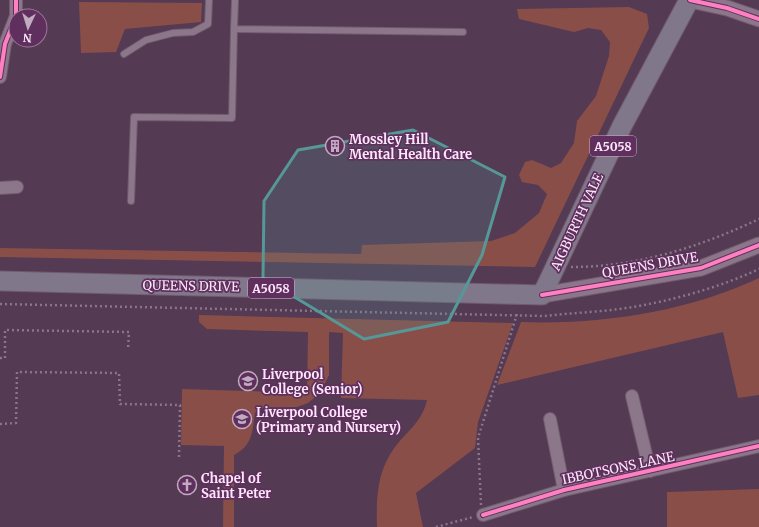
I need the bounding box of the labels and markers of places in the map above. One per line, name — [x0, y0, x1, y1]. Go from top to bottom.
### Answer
place label: Mossley Hill Mental Health Care — [349, 131, 472, 163]
building icon: Mossley Hill Mental Health Care — [324, 135, 346, 157]
place label: Liverpool College (Senior) — [262, 366, 362, 398]
school or university icon: Liverpool College (Senior) — [237, 370, 259, 392]
place label: Liverpool College (Primary and Nursery) — [256, 404, 401, 436]
school or university icon: Liverpool College (Primary and Nursery) — [231, 408, 253, 430]
place label: Chapel of Saint Peter — [201, 470, 271, 502]
church icon: Chapel of Saint Peter — [176, 474, 198, 496]

